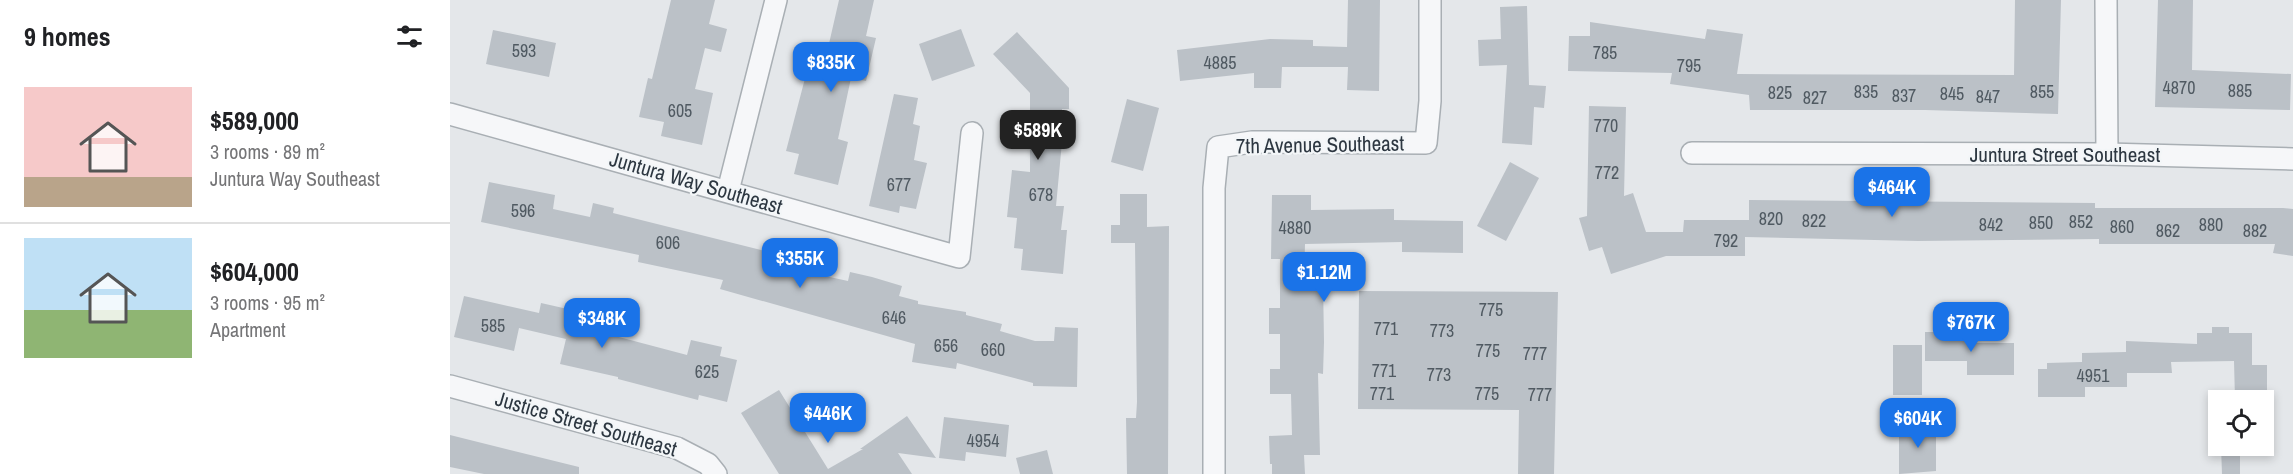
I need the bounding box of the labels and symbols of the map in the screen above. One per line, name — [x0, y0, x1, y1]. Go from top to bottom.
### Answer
house number: 593 — [512, 38, 536, 63]
house number: 785 — [1593, 40, 1617, 65]
pin: $835K — [789, 42, 873, 93]
house number: 4885 — [1204, 50, 1236, 75]
house number: 795 — [1677, 53, 1701, 78]
house number: 4870 — [2163, 75, 2195, 100]
house number: 885 — [2228, 78, 2252, 103]
house number: 835 — [1854, 79, 1878, 104]
house number: 855 — [2030, 79, 2054, 104]
house number: 825 — [1768, 80, 1792, 105]
house number: 845 — [1940, 81, 1964, 106]
house number: 837 — [1892, 83, 1916, 108]
house number: 847 — [1976, 84, 2000, 109]
house number: 827 — [1803, 85, 1827, 110]
house number: 605 — [668, 98, 692, 123]
pin: $589K — [996, 110, 1080, 161]
house number: 770 — [1594, 113, 1618, 138]
street label: 7th Avenue Southeast — [1236, 129, 1405, 160]
street label: Juntura Street Southeast — [1970, 140, 2160, 169]
street label: Juntura Way Southeast — [606, 144, 786, 221]
house number: 772 — [1595, 160, 1619, 185]
pin: $464K — [1850, 167, 1934, 218]
house number: 677 — [887, 172, 911, 197]
house number: 678 — [1029, 182, 1053, 207]
house number: 596 — [511, 198, 535, 223]
house number: 820 — [1759, 206, 1783, 231]
house number: 822 — [1802, 208, 1826, 233]
house number: 852 — [2069, 209, 2093, 234]
house number: 850 — [2029, 210, 2053, 235]
house number: 842 — [1979, 212, 2003, 237]
house number: 880 — [2199, 212, 2223, 237]
house number: 860 — [2110, 214, 2134, 239]
house number: 4880 — [1279, 215, 1311, 240]
house number: 862 — [2156, 218, 2180, 243]
house number: 882 — [2243, 218, 2267, 243]
house number: 792 — [1714, 228, 1738, 253]
house number: 606 — [656, 230, 680, 255]
pin: $355K — [758, 238, 842, 289]
pin: $1.12M — [1275, 252, 1373, 303]
house number: 775 — [1479, 297, 1503, 322]
pin: $348K — [560, 298, 644, 349]
pin: $767K — [1929, 302, 2013, 353]
house number: 646 — [882, 305, 906, 330]
house number: 585 — [481, 313, 505, 338]
house number: 771 — [1374, 316, 1399, 341]
house number: 773 — [1430, 318, 1454, 343]
house number: 656 — [934, 333, 958, 358]
house number: 660 — [981, 337, 1005, 362]
house number: 775 — [1476, 338, 1500, 363]
house number: 777 — [1523, 341, 1547, 366]
house number: 771 — [1372, 358, 1397, 383]
house number: 625 — [695, 359, 719, 384]
house number: 773 — [1427, 362, 1451, 387]
house number: 4951 — [2077, 363, 2110, 388]
house number: 771 — [1370, 381, 1395, 406]
house number: 775 — [1475, 381, 1499, 406]
house number: 777 — [1528, 382, 1552, 407]
street label: Justice Street Southeast — [492, 384, 681, 463]
pin: $446K — [786, 393, 870, 444]
pin: $604K — [1876, 398, 1960, 449]
house number: 4954 — [967, 428, 999, 453]

